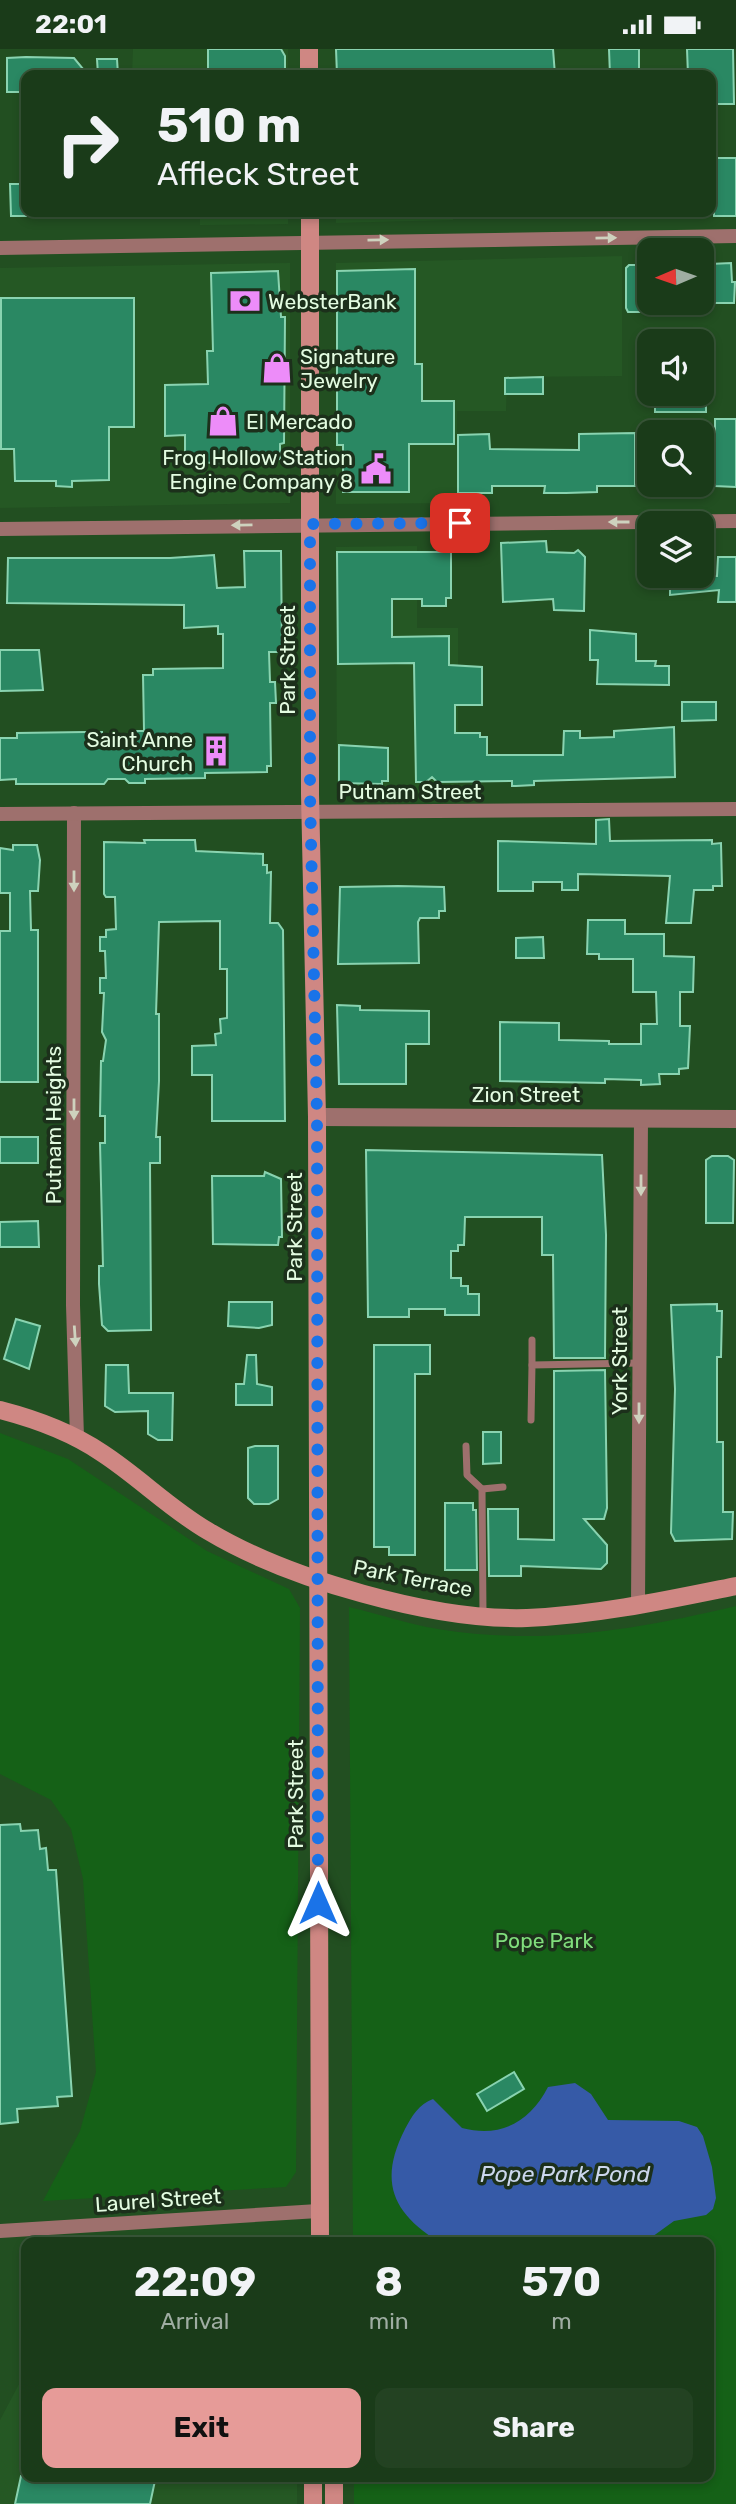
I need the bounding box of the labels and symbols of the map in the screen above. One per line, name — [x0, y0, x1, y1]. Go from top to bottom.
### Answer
one-way arrow — [595, 232, 617, 243]
one-way arrow — [368, 234, 390, 246]
north arrow — [637, 238, 714, 315]
bank icon: WebsterBank — [228, 284, 262, 318]
place label: WebsterBank — [268, 289, 397, 314]
place label: Signature Jewelry — [300, 344, 395, 393]
shop icon: Signature Jewelry — [260, 351, 294, 385]
shop icon: El Mercado — [206, 404, 240, 438]
place label: El Mercado — [246, 409, 353, 434]
place label: Frog Hollow Station Engine Company 8 — [162, 445, 353, 494]
public building icon: Frog Hollow Station Engine Company 8 — [359, 452, 393, 486]
pin — [430, 493, 490, 553]
one-way arrow — [608, 516, 630, 528]
one-way arrow — [230, 519, 252, 530]
street label: Park Street — [275, 605, 300, 715]
place label: Saint Anne Church — [87, 727, 193, 776]
building icon: Saint Anne Church — [199, 734, 233, 768]
street label: Putnam Street — [338, 779, 482, 804]
one-way arrow — [68, 870, 80, 892]
street label: Putnam Heights — [41, 1046, 66, 1204]
street label: Zion Street — [472, 1082, 580, 1107]
one-way arrow — [68, 1098, 80, 1120]
street label: Park Street — [282, 1172, 307, 1282]
one-way arrow — [635, 1174, 647, 1196]
street label: York Street — [607, 1307, 632, 1415]
one-way arrow — [69, 1325, 80, 1347]
one-way arrow — [633, 1402, 645, 1424]
street label: Park Terrace — [351, 1554, 475, 1602]
street label: Park Street — [283, 1739, 308, 1849]
position arrow — [281, 1866, 355, 1940]
park label: Pope Park — [495, 1928, 593, 1953]
water label: Pope Park Pond — [480, 2160, 650, 2188]
street label: Laurel Street — [94, 2183, 222, 2217]

